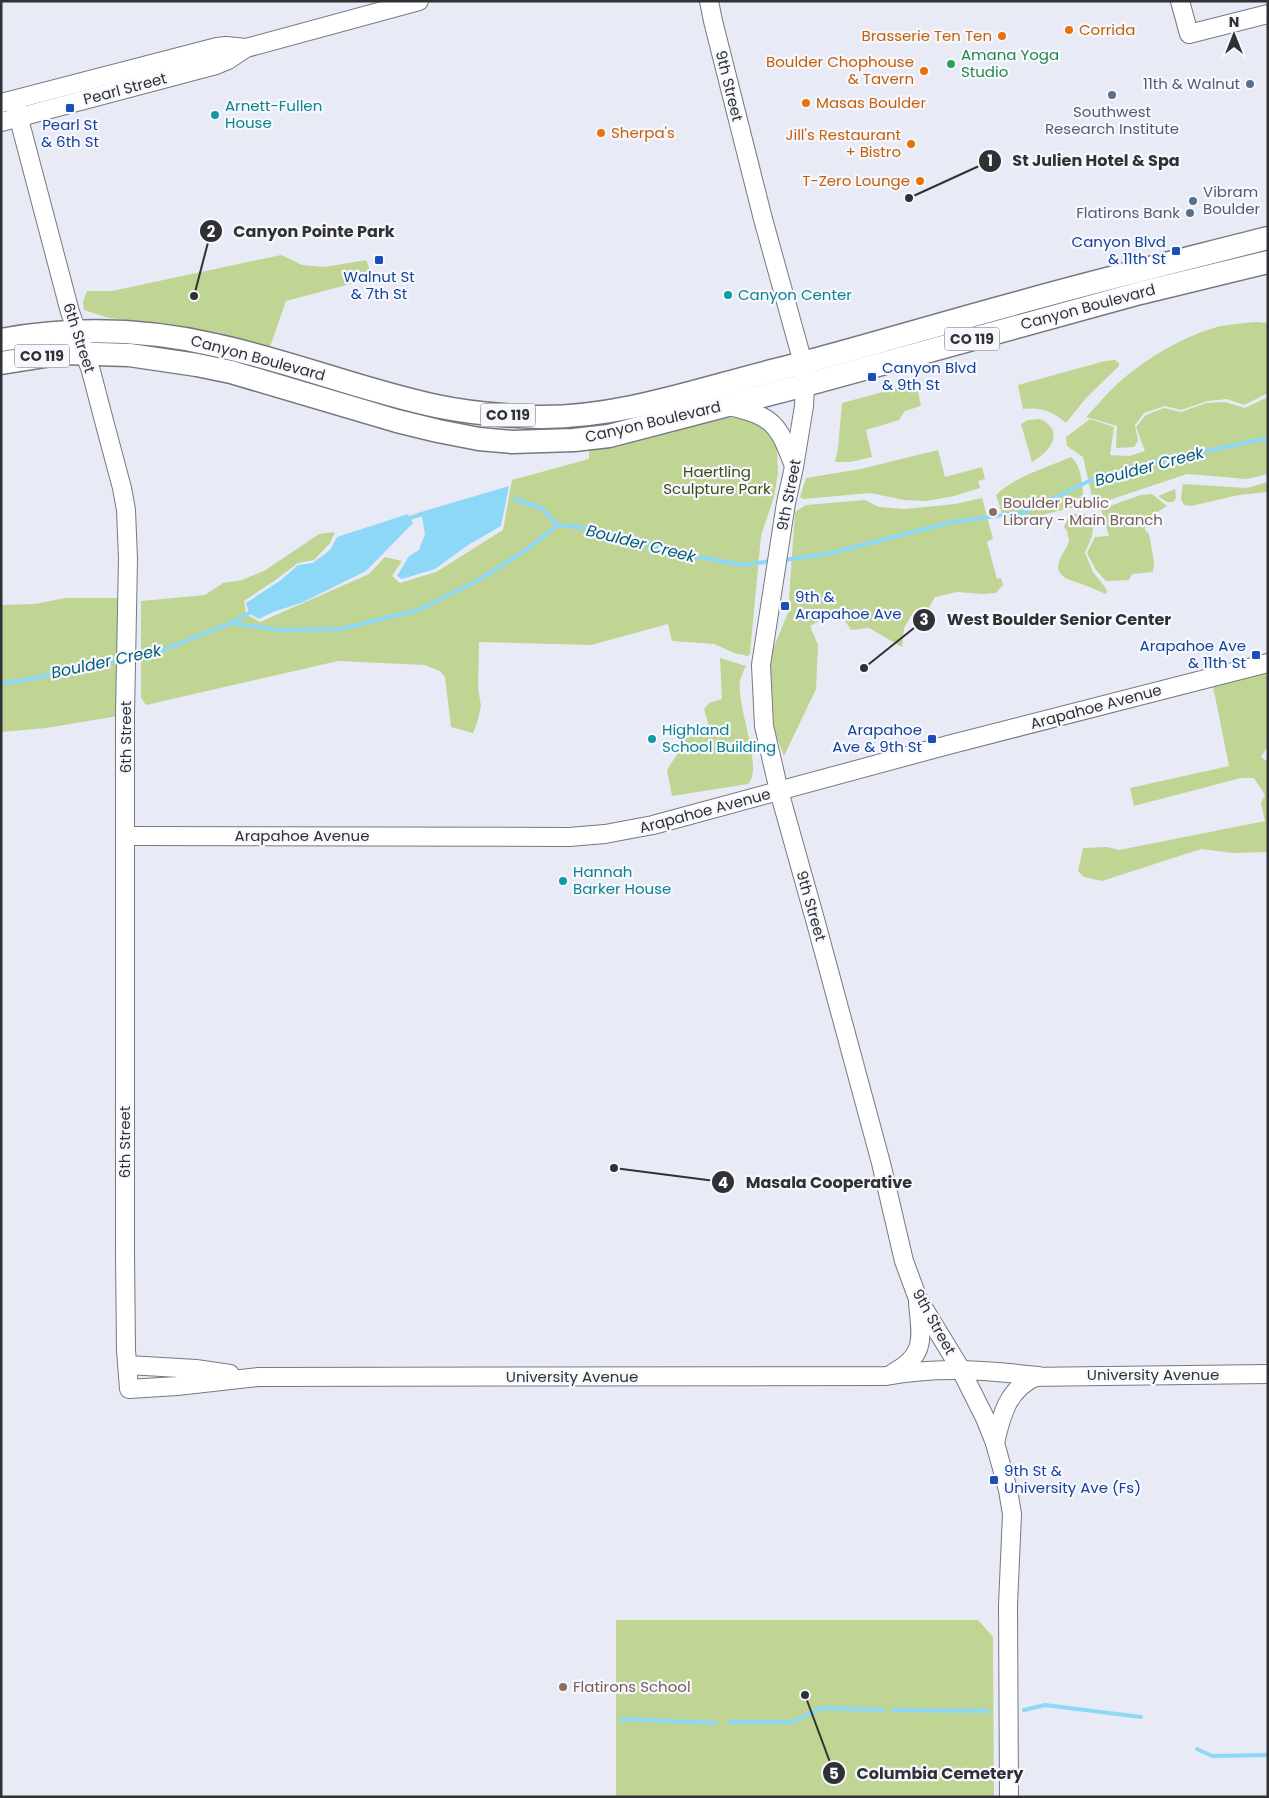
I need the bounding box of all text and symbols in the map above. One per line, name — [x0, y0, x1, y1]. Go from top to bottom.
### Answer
north arrow — [1209, 10, 1259, 60]
text: N — [1229, 12, 1239, 32]
place label: Corrida — [1079, 19, 1135, 40]
marker: Corrida — [1063, 24, 1075, 36]
place label: Brasserie Ten Ten — [861, 25, 992, 46]
marker: Brasserie Ten Ten — [996, 30, 1008, 42]
place label: Amana Yoga Studio — [961, 44, 1059, 82]
street label: 9th Street — [711, 48, 748, 124]
place label: Boulder Chophouse & Tavern — [766, 51, 914, 89]
marker: Amana Yoga Studio — [945, 58, 957, 70]
marker: Boulder Chophouse & Tavern — [918, 65, 930, 77]
street label: Pearl Street — [81, 67, 169, 110]
place label: 11th & Walnut — [1143, 73, 1240, 94]
marker: 11th & Walnut — [1244, 78, 1256, 90]
marker: Southwest Research Institute — [1106, 89, 1118, 101]
place label: Masas Boulder — [816, 92, 926, 113]
place label: Arnett-Fullen House — [225, 95, 322, 133]
marker: Masas Boulder — [800, 97, 812, 109]
place label: Southwest Research Institute — [1045, 101, 1179, 139]
marker: Pearl St & 6th St — [64, 102, 76, 114]
marker: Arnett-Fullen House — [209, 109, 221, 121]
place label: Pearl St & 6th St — [41, 114, 99, 152]
place label: Sherpa's — [611, 122, 675, 143]
place label: Jill's Restaurant + Bistro — [786, 124, 901, 162]
marker: Sherpa's — [595, 127, 607, 139]
marker: Jill's Restaurant + Bistro — [905, 138, 917, 150]
callout: St Julien Hotel & Spa — [977, 145, 1190, 176]
text: St Julien Hotel & Spa — [1012, 149, 1180, 172]
text: 1 — [987, 150, 993, 171]
place label: T-Zero Lounge — [802, 170, 910, 191]
marker: T-Zero Lounge — [914, 175, 926, 187]
place label: Vibram Boulder — [1203, 181, 1261, 219]
marker: Vibram Boulder — [1187, 195, 1199, 207]
place label: Flatirons Bank — [1076, 202, 1180, 223]
marker: Flatirons Bank — [1184, 207, 1196, 219]
callout: Canyon Pointe Park — [198, 216, 405, 247]
text: Canyon Pointe Park — [233, 220, 395, 243]
text: 2 — [207, 221, 216, 242]
place label: Canyon Blvd & 11th St — [1072, 231, 1166, 269]
marker: Canyon Blvd & 11th St — [1170, 245, 1182, 257]
marker: Walnut St & 7th St — [373, 254, 385, 266]
place label: Walnut St & 7th St — [343, 266, 415, 304]
street label: Canyon Boulevard — [1018, 278, 1158, 335]
place label: Canyon Center — [738, 284, 852, 305]
marker: Canyon Center — [722, 289, 734, 301]
street label: 6th Street — [58, 300, 101, 376]
road number: CO 119 — [944, 328, 1000, 350]
street label: Canyon Boulevard — [188, 329, 328, 386]
road number: CO 119 — [15, 344, 70, 368]
place label: Canyon Blvd & 9th St — [882, 357, 976, 395]
marker: Canyon Blvd & 9th St — [866, 371, 878, 383]
street label: Canyon Boulevard — [583, 396, 723, 447]
road number: CO 119 — [480, 404, 536, 426]
water label: Boulder Creek — [1092, 441, 1207, 492]
street label: 9th Street — [771, 457, 806, 532]
park label: Haertling Sculpture Park — [663, 461, 771, 499]
place label: Boulder Public Library - Main Branch — [1003, 492, 1163, 530]
marker: Boulder Public Library - Main Branch — [987, 506, 999, 518]
water label: Boulder Creek — [584, 519, 699, 568]
place label: 9th & Arapahoe Ave — [795, 586, 901, 624]
marker: 9th & Arapahoe Ave — [779, 600, 791, 612]
callout: West Boulder Senior Center — [912, 604, 1181, 635]
text: West Boulder Senior Center — [947, 608, 1171, 631]
text: 3 — [919, 609, 929, 630]
place label: Arapahoe Ave & 11th St — [1140, 635, 1246, 673]
water label: Boulder Creek — [49, 638, 164, 684]
marker: Arapahoe Ave & 11th St — [1250, 649, 1262, 661]
street label: Arapahoe Avenue — [1028, 679, 1164, 734]
street label: 6th Street — [115, 701, 136, 773]
place label: Highland School Building — [662, 719, 776, 757]
place label: Arapahoe Ave & 9th St — [832, 719, 922, 757]
marker: Highland School Building — [646, 733, 658, 745]
marker: Arapahoe Ave & 9th St — [926, 733, 938, 745]
street label: Arapahoe Avenue — [637, 783, 773, 838]
street label: Arapahoe Avenue — [235, 825, 369, 846]
place label: Hannah Barker House — [573, 861, 671, 899]
street label: 9th Street — [791, 868, 832, 944]
marker: Hannah Barker House — [557, 875, 569, 887]
street label: 6th Street — [114, 1106, 135, 1178]
callout: Masala Cooperative — [711, 1167, 922, 1198]
text: Masala Cooperative — [746, 1171, 912, 1194]
text: 4 — [718, 1172, 728, 1193]
street label: 9th Street — [908, 1285, 961, 1359]
street label: University Avenue — [1087, 1364, 1219, 1385]
street label: University Avenue — [506, 1366, 638, 1387]
place label: 9th St & University Ave (Fs) — [1004, 1460, 1141, 1498]
marker: 9th St & University Ave (Fs) — [988, 1474, 1000, 1486]
place label: Flatirons School — [573, 1676, 691, 1697]
marker: Flatirons School — [557, 1681, 569, 1693]
callout: Columbia Cemetery — [822, 1758, 1034, 1789]
text: Columbia Cemetery — [857, 1762, 1024, 1785]
text: 5 — [829, 1763, 839, 1784]

